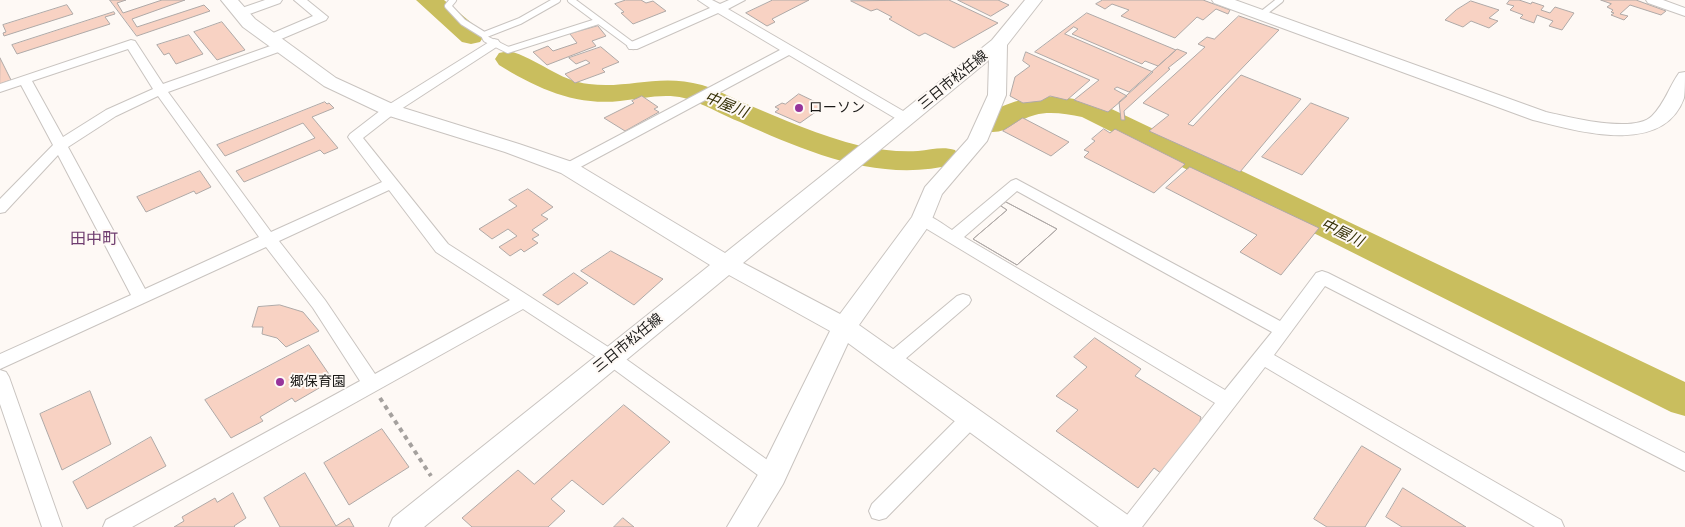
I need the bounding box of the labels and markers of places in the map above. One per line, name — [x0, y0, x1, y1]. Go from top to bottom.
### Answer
place label: ローソン — [809, 100, 865, 116]
marker: ローソン — [793, 102, 805, 114]
place label: 郷保育園 — [290, 374, 346, 390]
marker: 郷保育園 — [274, 376, 286, 388]

